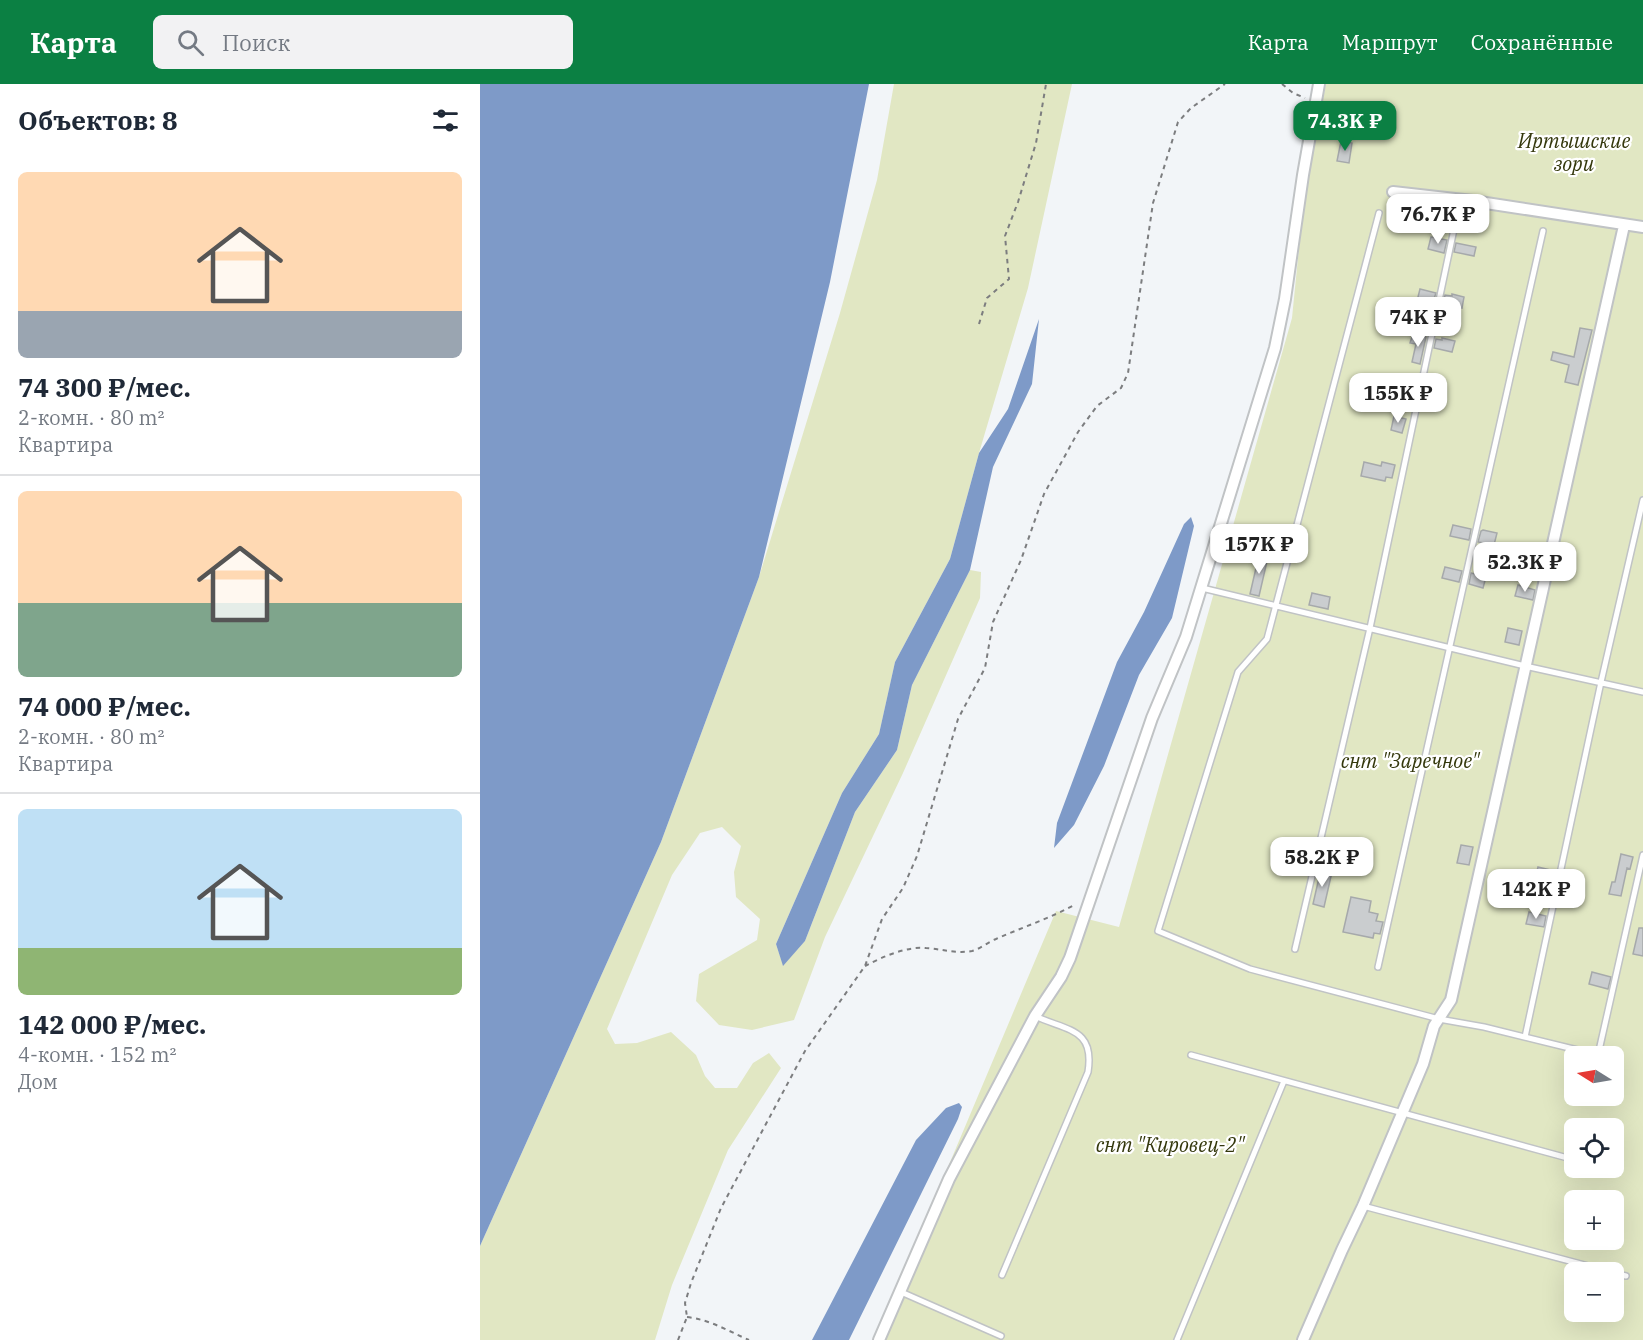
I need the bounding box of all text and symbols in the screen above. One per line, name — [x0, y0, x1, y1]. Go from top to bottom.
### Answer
search box — [153, 15, 573, 69]
text: Карта — [30, 24, 117, 61]
icon: search — [174, 26, 207, 59]
text: Поиск — [222, 28, 290, 57]
text: Карта — [1248, 28, 1309, 56]
text: Маршрут — [1342, 28, 1438, 56]
text: Сохранённые — [1471, 28, 1613, 56]
pin: 74.3K ₽ — [1290, 101, 1400, 152]
text: Объектов: 8 — [18, 103, 178, 137]
icon: filters — [429, 104, 462, 137]
text: 74.3K ₽ — [1307, 107, 1383, 134]
park label: Иртышские зори — [1517, 127, 1630, 177]
pin: 76.7K ₽ — [1383, 194, 1493, 245]
text: 76.7K ₽ — [1400, 200, 1476, 227]
icon: home — [186, 211, 294, 319]
pin: 74K ₽ — [1376, 297, 1460, 348]
text: 74K ₽ — [1389, 303, 1447, 330]
text: 74 300 ₽/мес. — [18, 370, 191, 404]
pin: 155K ₽ — [1349, 373, 1447, 424]
text: 155K ₽ — [1363, 379, 1433, 406]
text: 2-комн. · 80 m² — [18, 404, 165, 431]
text: Квартира — [18, 431, 113, 458]
pin: 157K ₽ — [1210, 524, 1308, 575]
icon: home — [186, 530, 294, 638]
text: 157K ₽ — [1224, 530, 1294, 557]
pin: 52.3K ₽ — [1470, 542, 1580, 593]
text: 52.3K ₽ — [1487, 548, 1563, 575]
text: 74 000 ₽/мес. — [18, 689, 191, 723]
text: 2-комн. · 80 m² — [18, 723, 165, 750]
park label: снт "Заречное" — [1341, 747, 1481, 774]
text: Квартира — [18, 750, 113, 777]
pin: 58.2K ₽ — [1267, 837, 1377, 888]
text: 58.2K ₽ — [1284, 843, 1360, 870]
icon: home — [186, 848, 294, 956]
pin: 142K ₽ — [1487, 869, 1585, 920]
text: 142K ₽ — [1501, 875, 1571, 902]
text: 142 000 ₽/мес. — [18, 1007, 206, 1041]
text: 4-комн. · 152 m² — [18, 1041, 177, 1068]
north arrow — [1564, 1046, 1624, 1106]
map controls — [1564, 1046, 1624, 1322]
text: Дом — [18, 1068, 58, 1095]
button: locate — [1564, 1118, 1624, 1178]
park label: снт "Кировец-2" — [1096, 1131, 1246, 1158]
button: + — [1564, 1190, 1624, 1250]
button: − — [1564, 1262, 1624, 1322]

